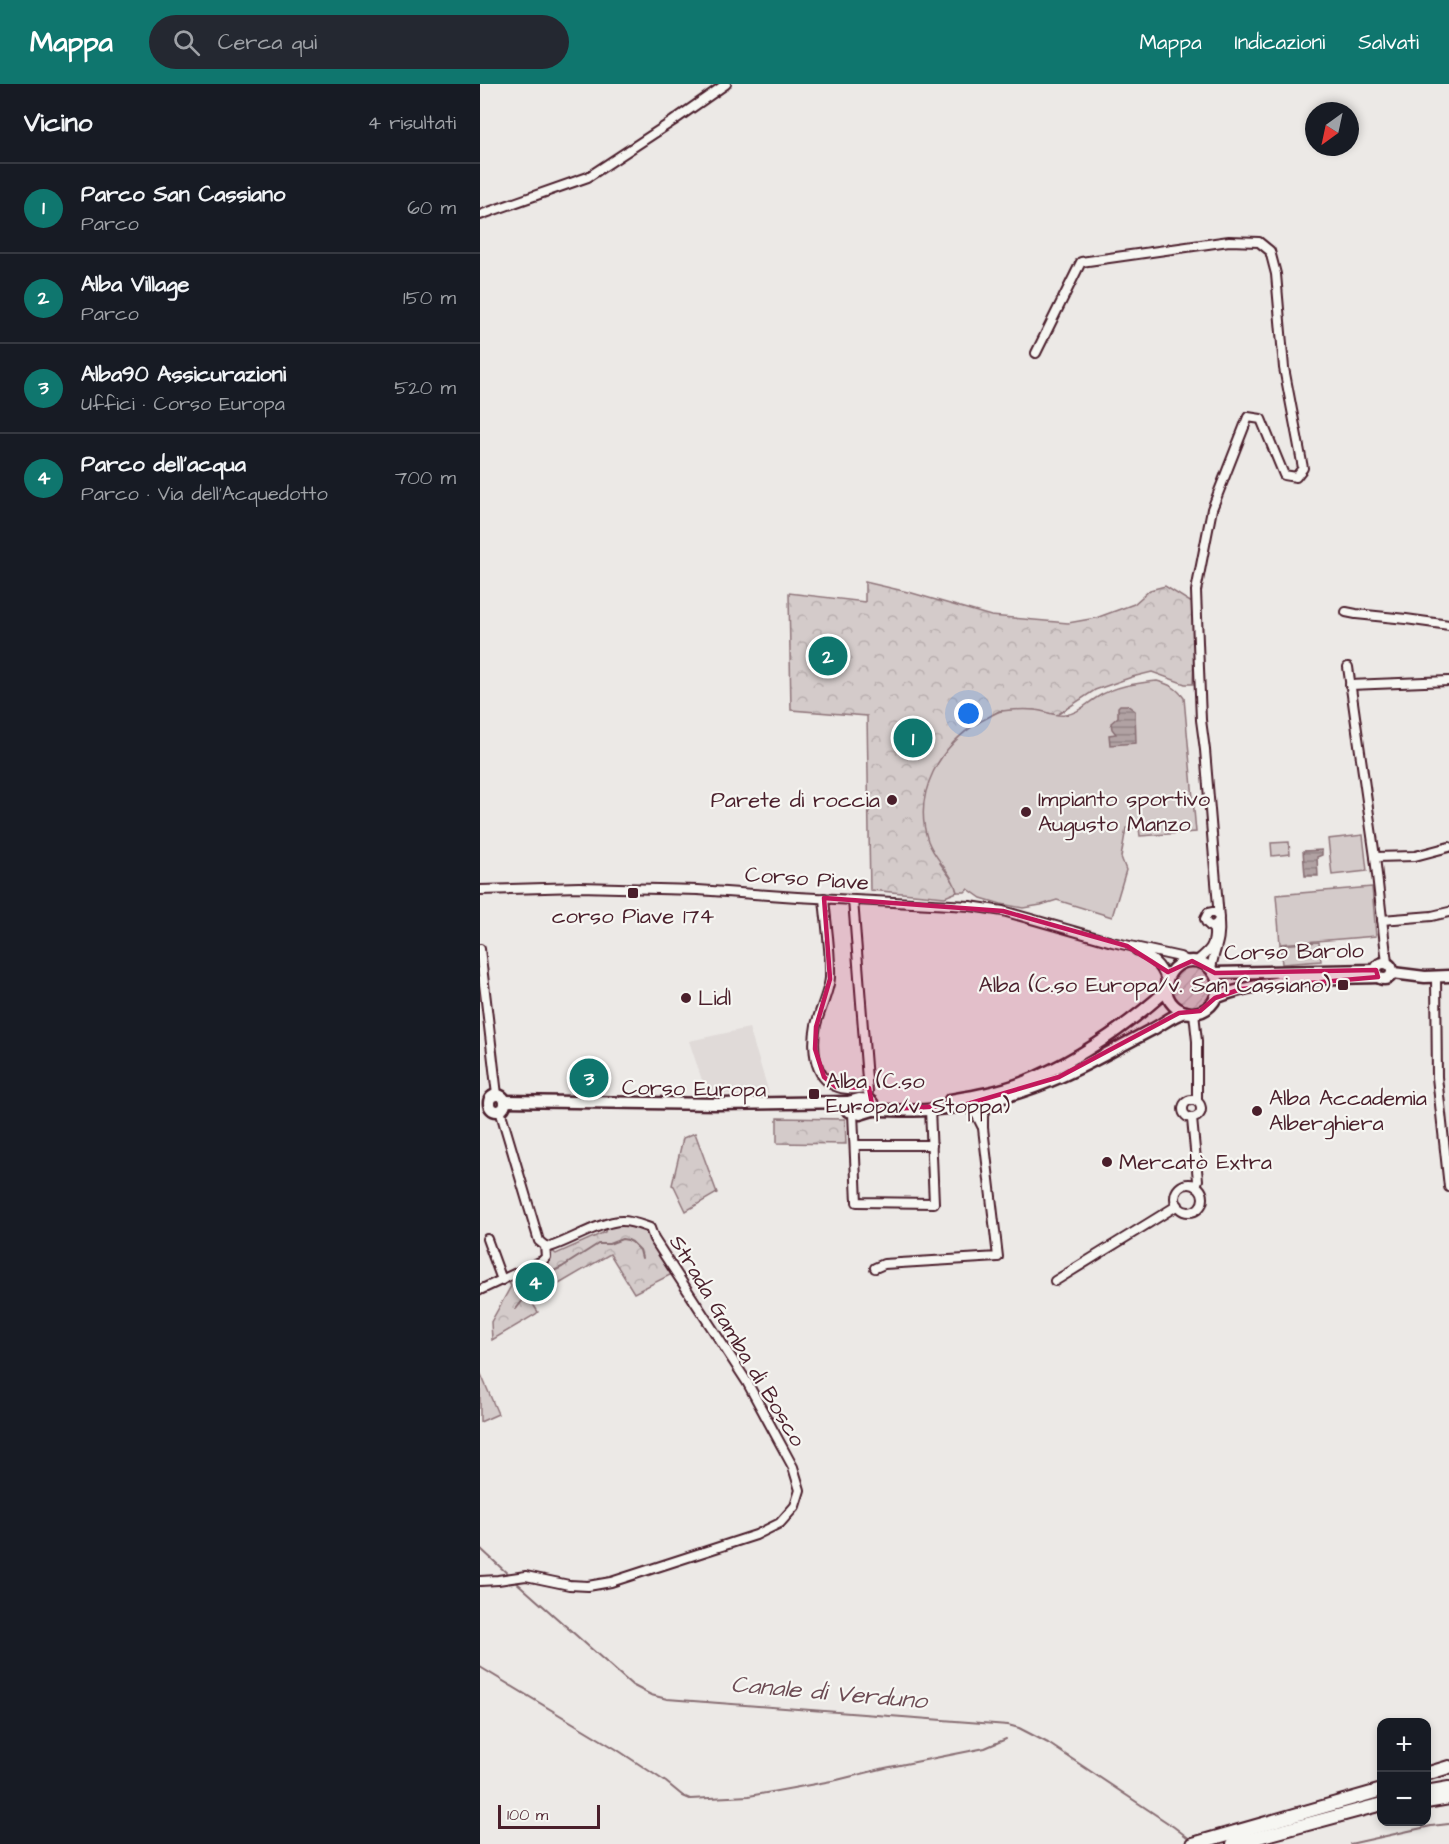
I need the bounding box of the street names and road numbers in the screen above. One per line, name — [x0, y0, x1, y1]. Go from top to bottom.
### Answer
street label: Corso Piave — [744, 859, 870, 899]
street label: Corso Barolo — [1224, 935, 1365, 969]
street label: Corso Europa — [622, 1072, 766, 1106]
street label: Strada Gamba di Bosco — [661, 1229, 813, 1453]

